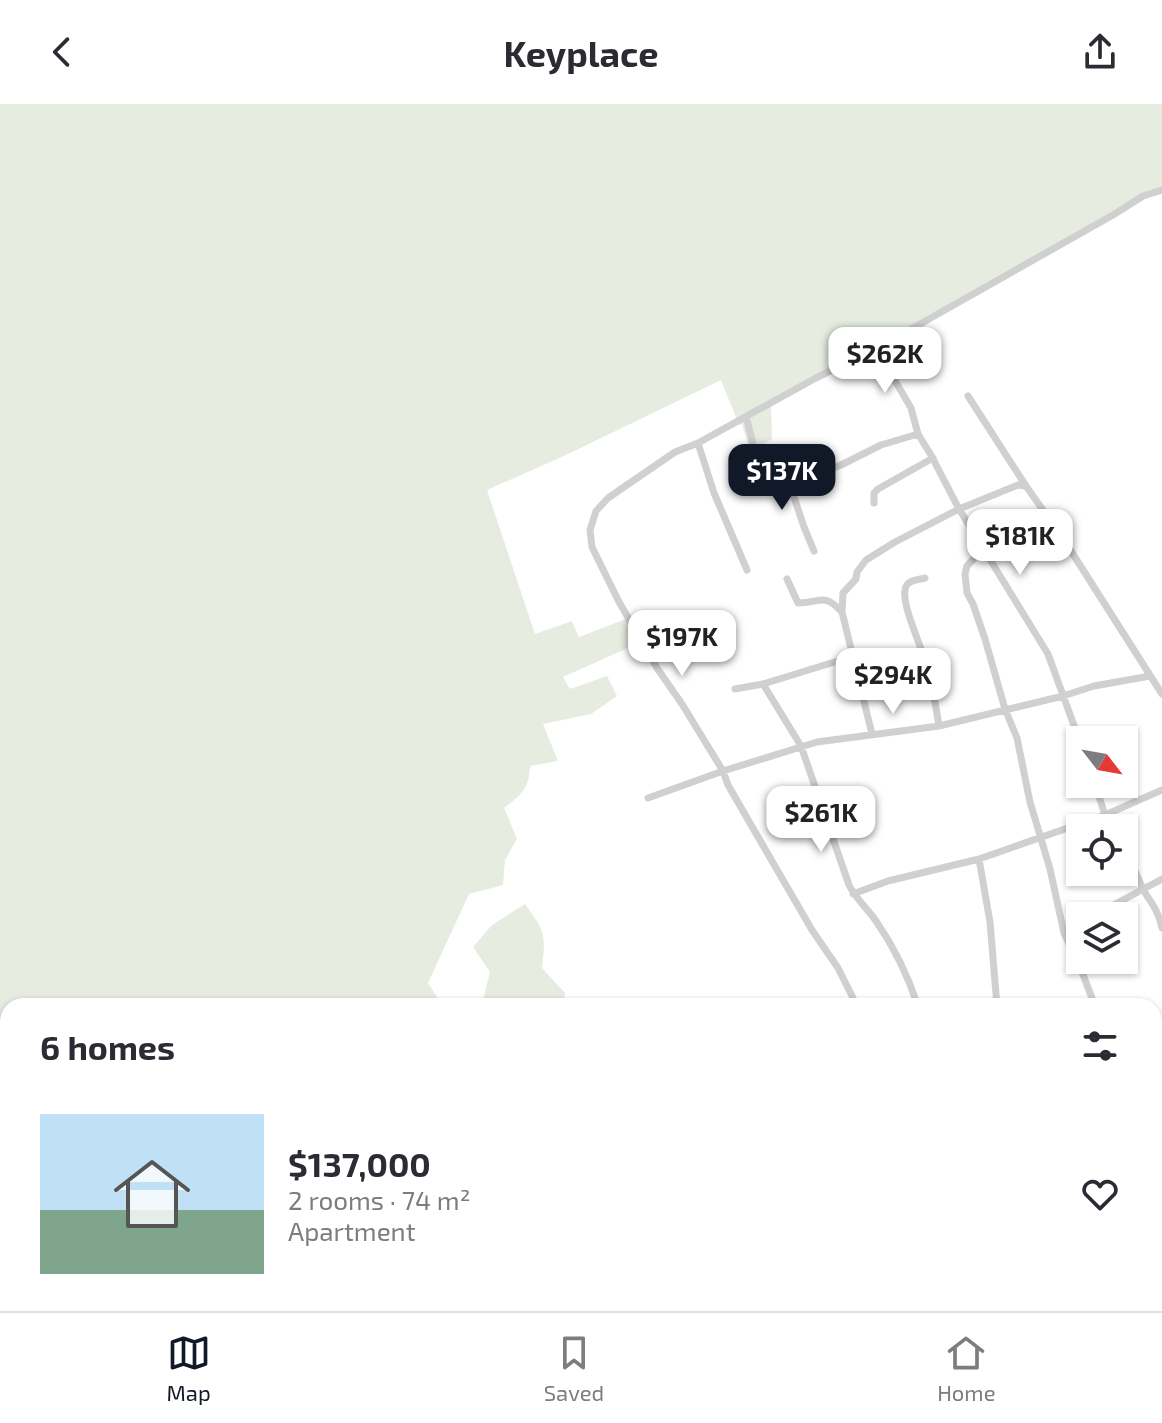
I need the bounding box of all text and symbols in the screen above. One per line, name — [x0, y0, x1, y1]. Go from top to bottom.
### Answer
icon: back — [40, 30, 84, 74]
icon: share — [1078, 30, 1122, 74]
text: Keyplace — [503, 31, 659, 74]
pin: $262K — [829, 327, 941, 395]
text: $262K — [846, 337, 924, 368]
pin: $137K — [726, 444, 838, 512]
text: $137K — [746, 454, 818, 485]
pin: $181K — [964, 509, 1076, 577]
text: $181K — [985, 519, 1055, 550]
pin: $197K — [626, 610, 738, 678]
text: $197K — [646, 620, 718, 651]
pin: $294K — [837, 648, 949, 716]
text: $294K — [854, 658, 932, 689]
north arrow — [1066, 726, 1138, 798]
map controls — [1066, 726, 1138, 974]
pin: $261K — [765, 786, 877, 854]
text: $261K — [784, 796, 858, 827]
button: locate — [1066, 814, 1138, 886]
button: layers — [1066, 902, 1138, 974]
icon: filters — [1078, 1024, 1122, 1068]
text: 6 homes — [40, 1026, 175, 1067]
text: $137,000 — [288, 1143, 431, 1184]
icon: home — [104, 1146, 200, 1242]
icon: heart — [1078, 1172, 1122, 1216]
text: 2 rooms · 74 m² — [288, 1184, 470, 1215]
text: Apartment — [288, 1215, 416, 1246]
tab: Map — [167, 1331, 211, 1405]
tab: Saved — [544, 1331, 604, 1405]
tab: Home — [937, 1331, 995, 1405]

